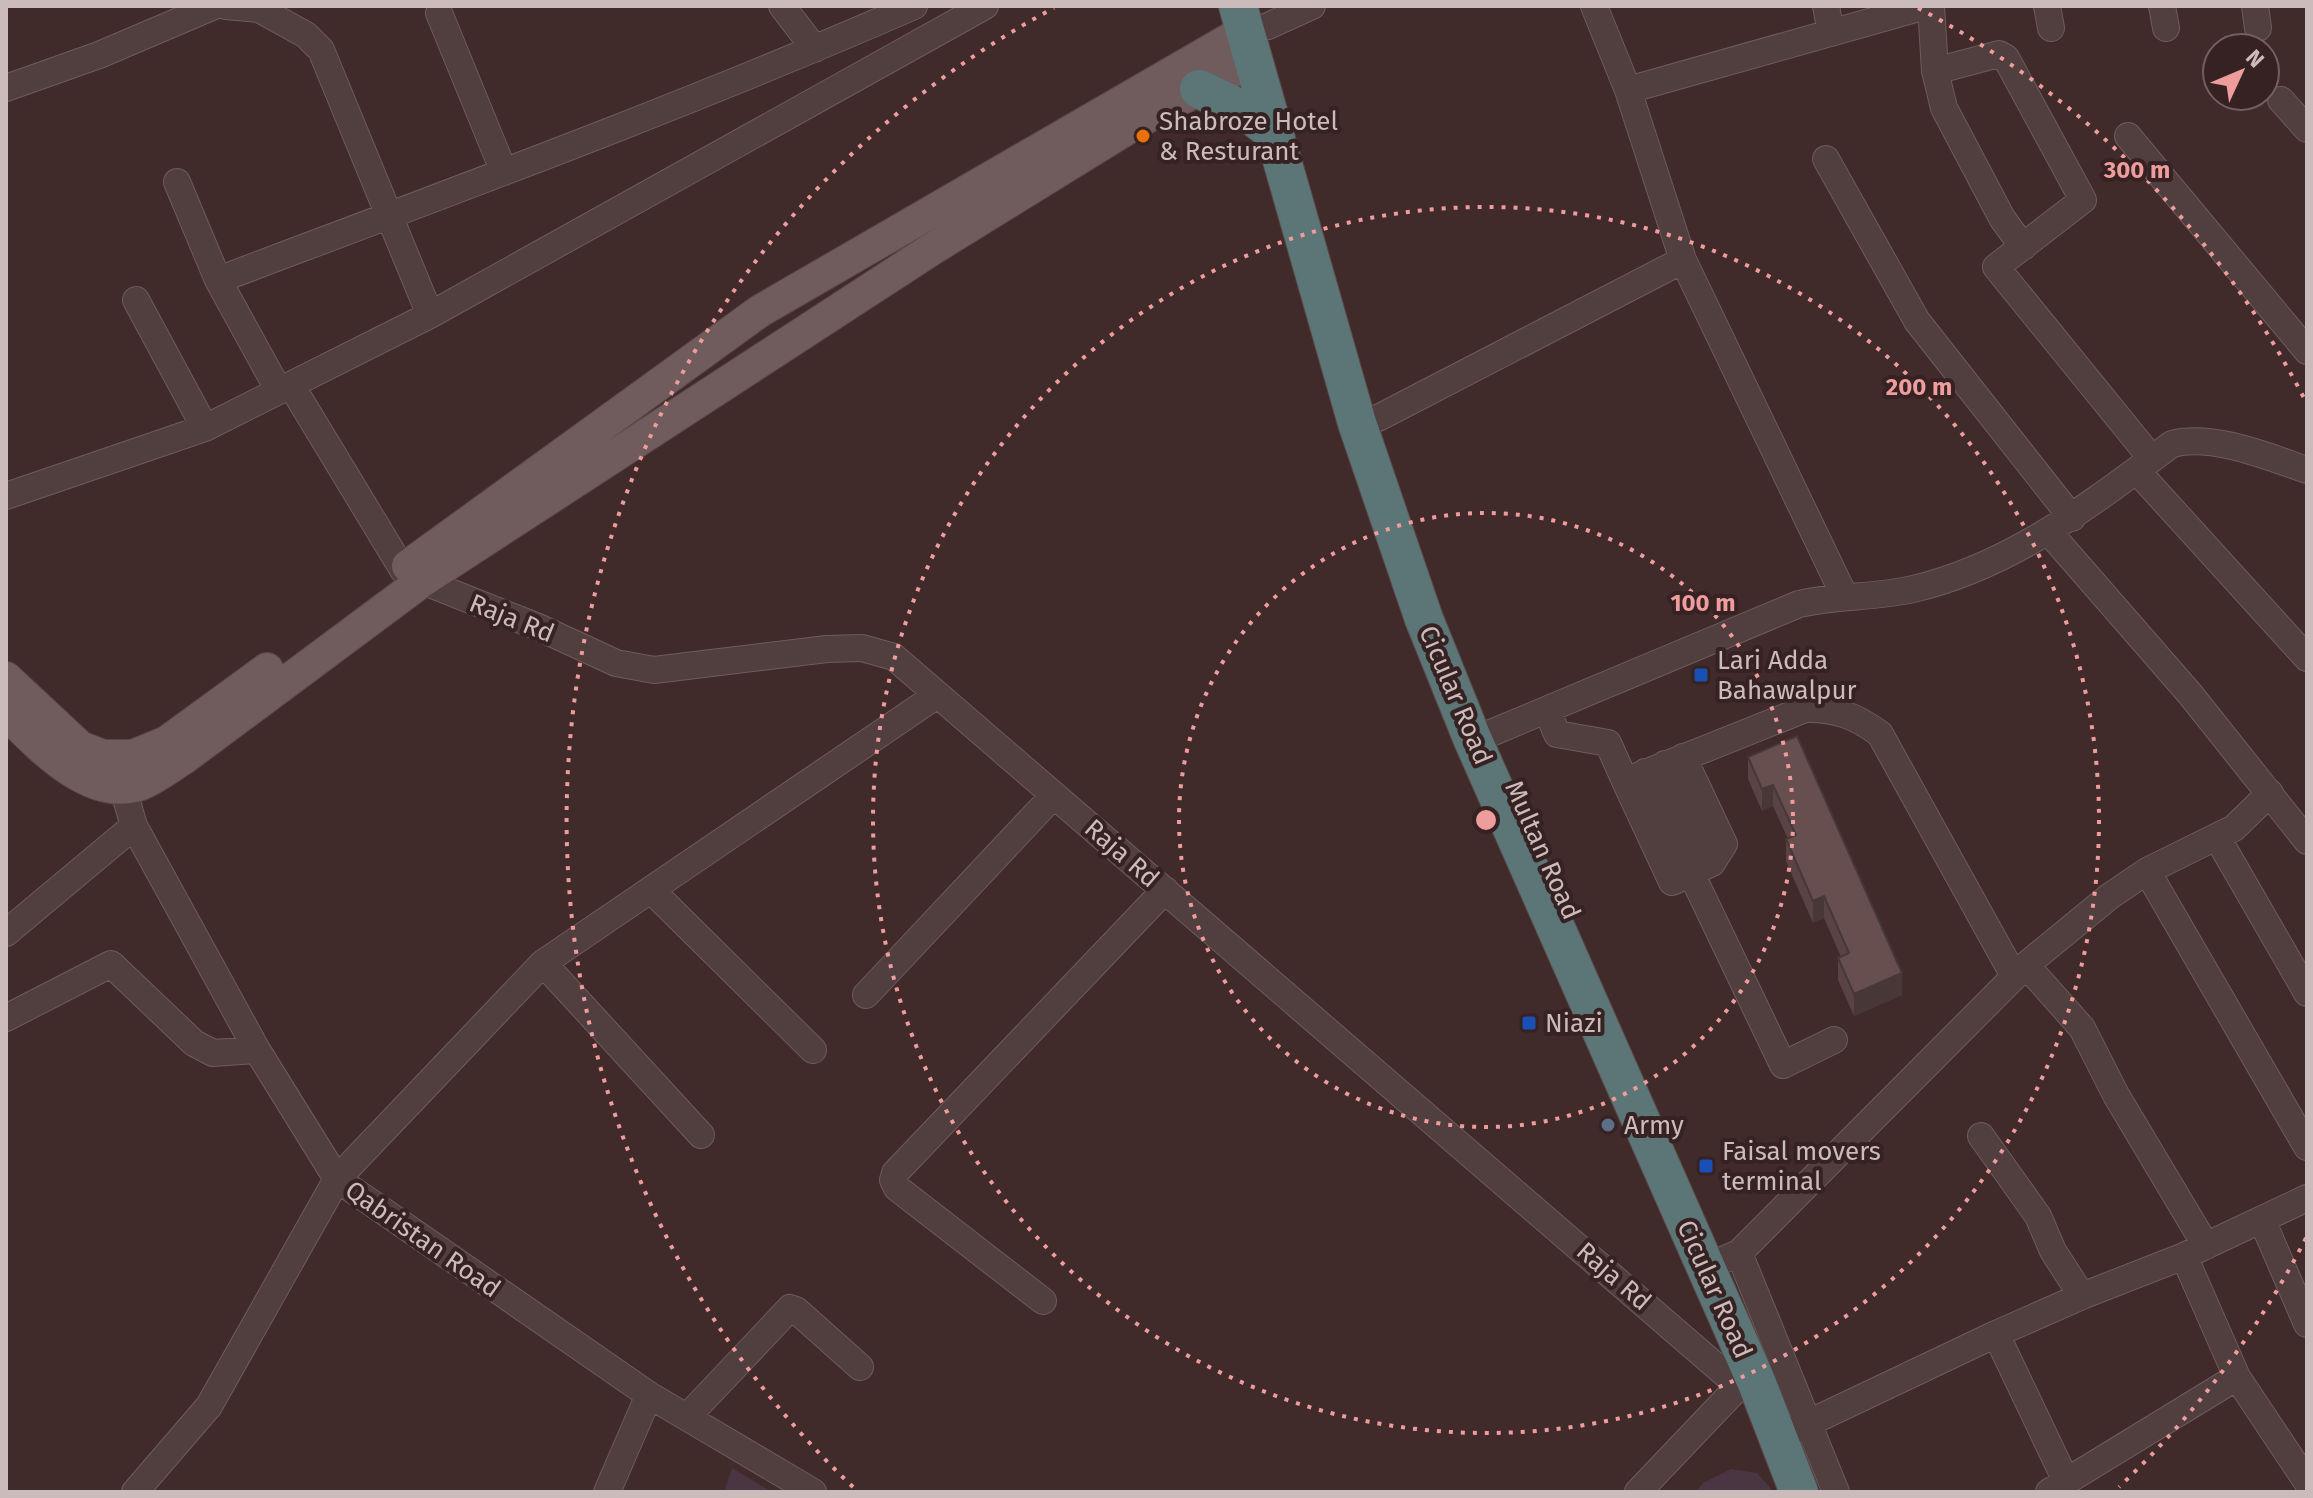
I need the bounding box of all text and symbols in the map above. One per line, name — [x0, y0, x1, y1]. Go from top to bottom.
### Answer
north arrow — [2201, 32, 2281, 112]
text: N — [2240, 44, 2270, 73]
place label: Shabroze Hotel & Resturant — [1159, 106, 1339, 167]
marker: Shabroze Hotel & Resturant — [1134, 127, 1152, 145]
text: 300 m — [2103, 156, 2170, 184]
text: 200 m — [1886, 373, 1952, 401]
street label: Raja Rd — [465, 588, 559, 649]
text: 100 m — [1670, 589, 1736, 617]
street label: Cicular Road — [1412, 621, 1499, 769]
place label: Lari Adda Bahawalpur — [1717, 645, 1857, 706]
marker: Lari Adda Bahawalpur — [1692, 666, 1710, 684]
street label: Multan Road — [1498, 776, 1587, 924]
centre of rings — [1472, 806, 1500, 834]
street label: Raja Rd — [1078, 813, 1165, 894]
place label: Niazi — [1545, 1008, 1603, 1039]
marker: Niazi — [1520, 1014, 1538, 1032]
place label: Army — [1624, 1110, 1684, 1141]
marker: Army — [1599, 1116, 1617, 1134]
place label: Faisal movers terminal — [1722, 1136, 1881, 1197]
marker: Faisal movers terminal — [1697, 1157, 1715, 1175]
street label: Qabristan Road — [339, 1174, 506, 1304]
street label: Cicular Road — [1670, 1215, 1759, 1363]
street label: Raja Rd — [1570, 1236, 1657, 1317]

